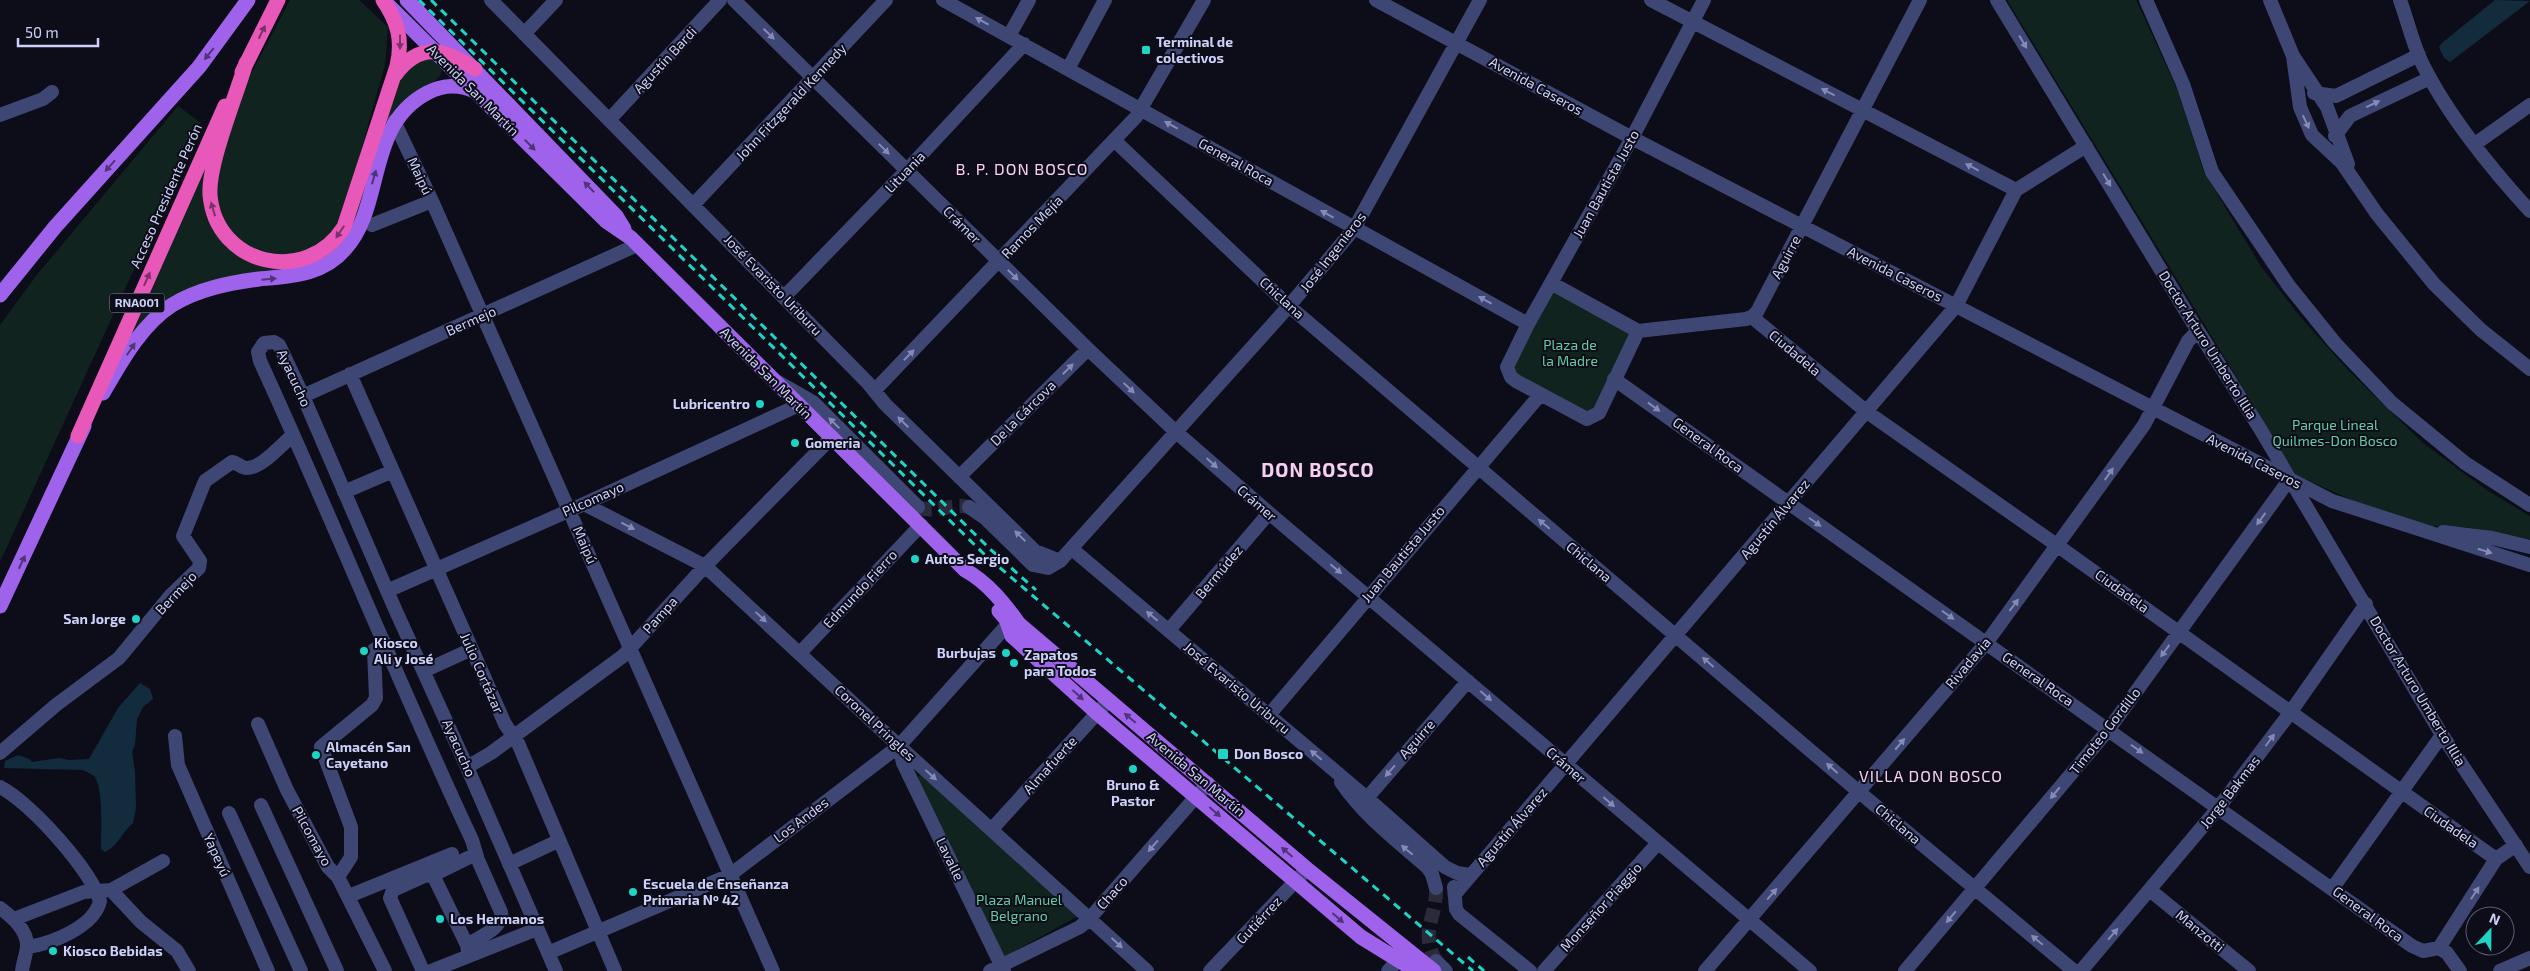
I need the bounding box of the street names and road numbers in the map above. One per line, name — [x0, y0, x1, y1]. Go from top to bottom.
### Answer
street label: Agustín Bardi — [629, 23, 700, 97]
street label: John Fitzgerald Kennedy — [732, 39, 850, 164]
street label: Avenida San Martín — [424, 40, 523, 139]
street label: Avenida Caseros — [1486, 53, 1586, 118]
street label: Acceso Presidente Perón — [126, 121, 205, 271]
street label: Juan Bautista Justo — [1569, 127, 1642, 241]
street label: General Roca — [1196, 134, 1277, 189]
street label: Lituania — [881, 147, 928, 196]
street label: Maipú — [404, 154, 437, 197]
street label: Ramos Mejía — [997, 192, 1066, 262]
street label: Crámer — [940, 202, 985, 247]
street label: José Ingenieros — [1296, 208, 1369, 295]
street label: José Evaristo Uriburu — [721, 231, 826, 339]
street label: Aguirre — [1767, 232, 1804, 281]
street label: Avenida Caseros — [1845, 242, 1946, 305]
street label: Doctor Arturo Umberto Illia — [2156, 267, 2261, 422]
street label: Chiclana — [1257, 273, 1308, 322]
road number: RNA001 — [110, 294, 164, 312]
street label: Bermejo — [443, 302, 499, 339]
street label: Avenida San Martín — [717, 323, 816, 422]
street label: Ciudadela — [1766, 326, 1825, 379]
street label: Ayacucho — [274, 346, 315, 409]
street label: De la Cárcova — [986, 376, 1059, 449]
street label: General Roca — [1670, 413, 1747, 476]
street label: Avenida Caseros — [2204, 429, 2305, 492]
street label: Agustín Álvarez — [1736, 475, 1813, 562]
street label: Pilcomayo — [559, 477, 626, 520]
street label: Crámer — [1234, 481, 1281, 525]
street label: Juan Bautista Justo — [1357, 502, 1448, 605]
street label: Maipú — [570, 523, 601, 566]
street label: Chiclana — [1563, 538, 1616, 586]
street label: Bermúdez — [1191, 541, 1246, 602]
street label: Edmundo Fierro — [819, 546, 900, 631]
street label: Ciudadela — [2092, 565, 2153, 616]
street label: Bermejo — [151, 567, 200, 618]
street label: Pampa — [639, 593, 681, 637]
street label: Doctor Arturo Umberto Illia — [2367, 613, 2470, 769]
street label: Julio Cortázar — [457, 630, 508, 716]
street label: Rivadavia — [1941, 634, 1994, 692]
street label: José Evaristo Uriburu — [1181, 638, 1294, 737]
street label: General Roca — [1999, 648, 2077, 709]
street label: Coronel Pringles — [832, 681, 919, 764]
street label: Timoteo Gordillo — [2065, 684, 2144, 778]
street label: Ayacucho — [439, 716, 480, 779]
street label: Aguirre — [1395, 716, 1438, 762]
street label: Avenida San Martín — [1144, 728, 1249, 820]
street label: Almafuerte — [1019, 732, 1080, 797]
street label: Crámer — [1543, 743, 1590, 787]
street label: Jorge Bakmas — [2196, 752, 2263, 831]
street label: Agustín Álvarez — [1473, 784, 1551, 870]
street label: Los Andes — [770, 793, 832, 846]
street label: Chiclana — [1872, 800, 1925, 848]
street label: Ciudadela — [2421, 802, 2482, 851]
street label: Pilcomayo — [289, 803, 336, 869]
street label: Yapeyú — [200, 830, 235, 879]
street label: Lavalle — [933, 834, 968, 883]
street label: Monseñor Piaggio — [1556, 859, 1645, 955]
street label: Chaco — [1093, 873, 1131, 913]
street label: General Roca — [2330, 882, 2407, 945]
street label: Gutiérrez — [1232, 892, 1285, 947]
street label: Manzotti — [2173, 906, 2228, 955]

